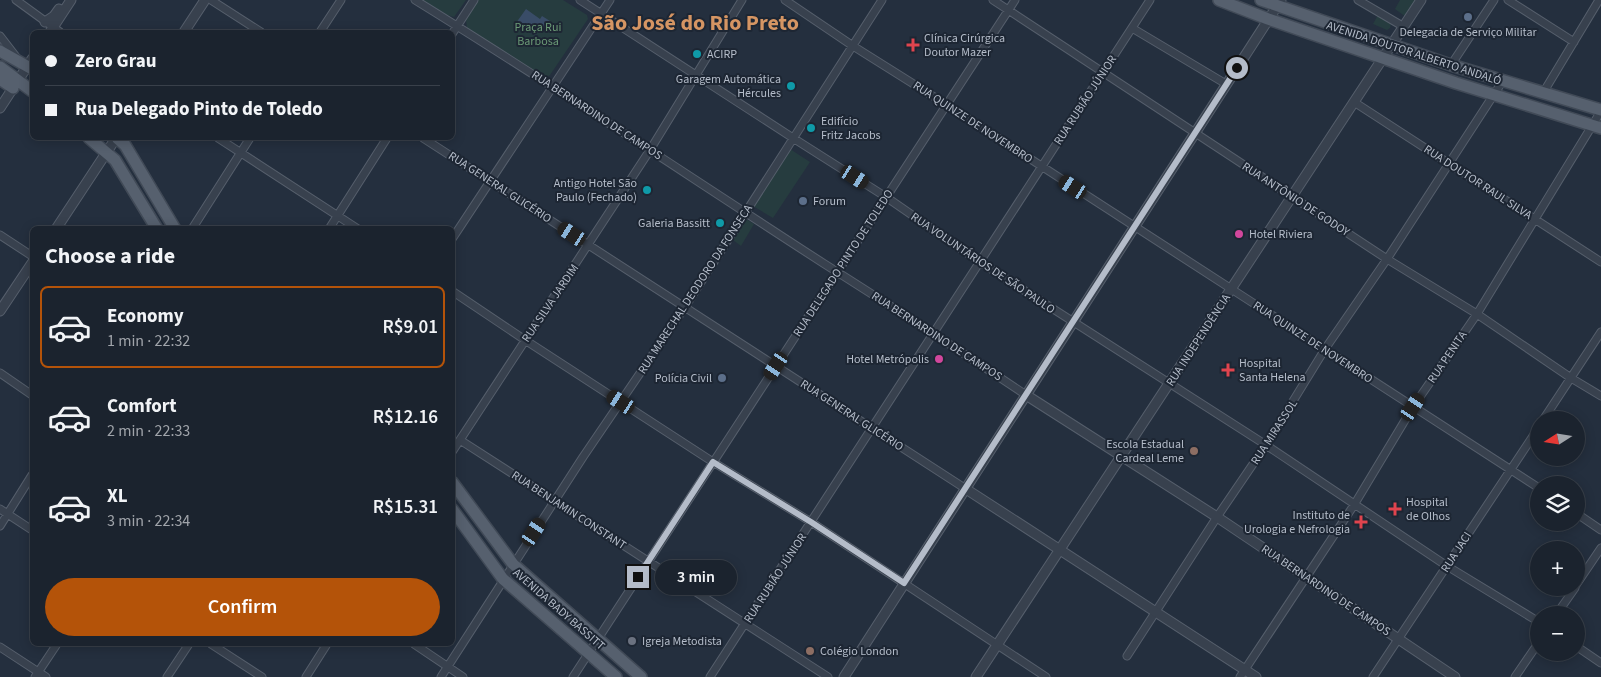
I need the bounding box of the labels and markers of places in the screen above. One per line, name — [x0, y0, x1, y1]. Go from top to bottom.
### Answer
marker: Delegacia de Serviço Militar — [1462, 11, 1474, 23]
place label: Delegacia de Serviço Militar — [1399, 24, 1537, 41]
place label: Clínica Cirúrgica Doutor Mazer — [924, 30, 1005, 61]
marker: Clínica Cirúrgica Doutor Mazer — [906, 38, 920, 52]
place label: ACIRP — [707, 46, 737, 63]
marker: ACIRP — [691, 48, 703, 60]
place label: Garagem Automática Hércules — [676, 71, 781, 102]
marker: Garagem Automática Hércules — [785, 80, 797, 92]
place label: Edifício Fritz Jacobs — [821, 113, 881, 144]
marker: Edifício Fritz Jacobs — [805, 122, 817, 134]
place label: Antigo Hotel São Paulo (Fechado) — [554, 175, 637, 206]
marker: Antigo Hotel São Paulo (Fechado) — [641, 184, 653, 196]
place label: Forum — [813, 193, 846, 210]
marker: Forum — [797, 195, 809, 207]
place label: Galeria Bassitt — [638, 215, 710, 232]
marker: Galeria Bassitt — [714, 217, 726, 229]
place label: Hotel Riviera — [1249, 226, 1313, 243]
marker: Hotel Riviera — [1233, 228, 1245, 240]
place label: Hotel Metrópolis — [846, 351, 929, 368]
marker: Hotel Metrópolis — [933, 353, 945, 365]
place label: Hospital Santa Helena — [1239, 355, 1306, 386]
marker: Hospital Santa Helena — [1221, 363, 1235, 377]
place label: Polícia Civil — [655, 370, 712, 387]
marker: Polícia Civil — [716, 372, 728, 384]
place label: Escola Estadual Cardeal Leme — [1106, 436, 1184, 467]
marker: Escola Estadual Cardeal Leme — [1188, 445, 1200, 457]
place label: Hospital de Olhos — [1406, 494, 1450, 525]
marker: Hospital de Olhos — [1388, 502, 1402, 516]
place label: Instituto de Urologia e Nefrologia — [1244, 507, 1350, 538]
marker: Instituto de Urologia e Nefrologia — [1354, 515, 1368, 529]
place label: Igreja Metodista — [642, 633, 722, 650]
marker: Igreja Metodista — [626, 635, 638, 647]
place label: Colégio London — [820, 643, 899, 660]
marker: Colégio London — [804, 645, 816, 657]

